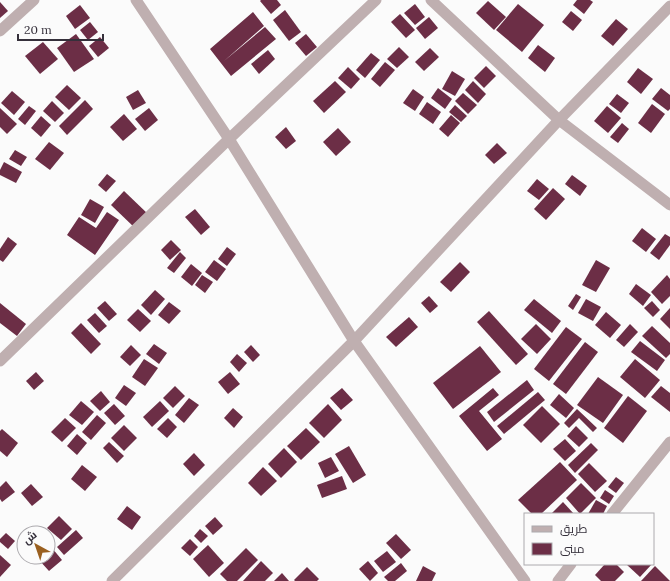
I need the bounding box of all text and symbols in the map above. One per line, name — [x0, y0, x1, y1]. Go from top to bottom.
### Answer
scale bar — [18, 16, 103, 42]
text: 20 m — [24, 22, 52, 37]
legend — [524, 513, 654, 565]
text: طريق — [560, 521, 588, 536]
north arrow — [16, 525, 56, 565]
text: ش — [20, 527, 39, 547]
text: مبنى — [560, 541, 585, 556]

